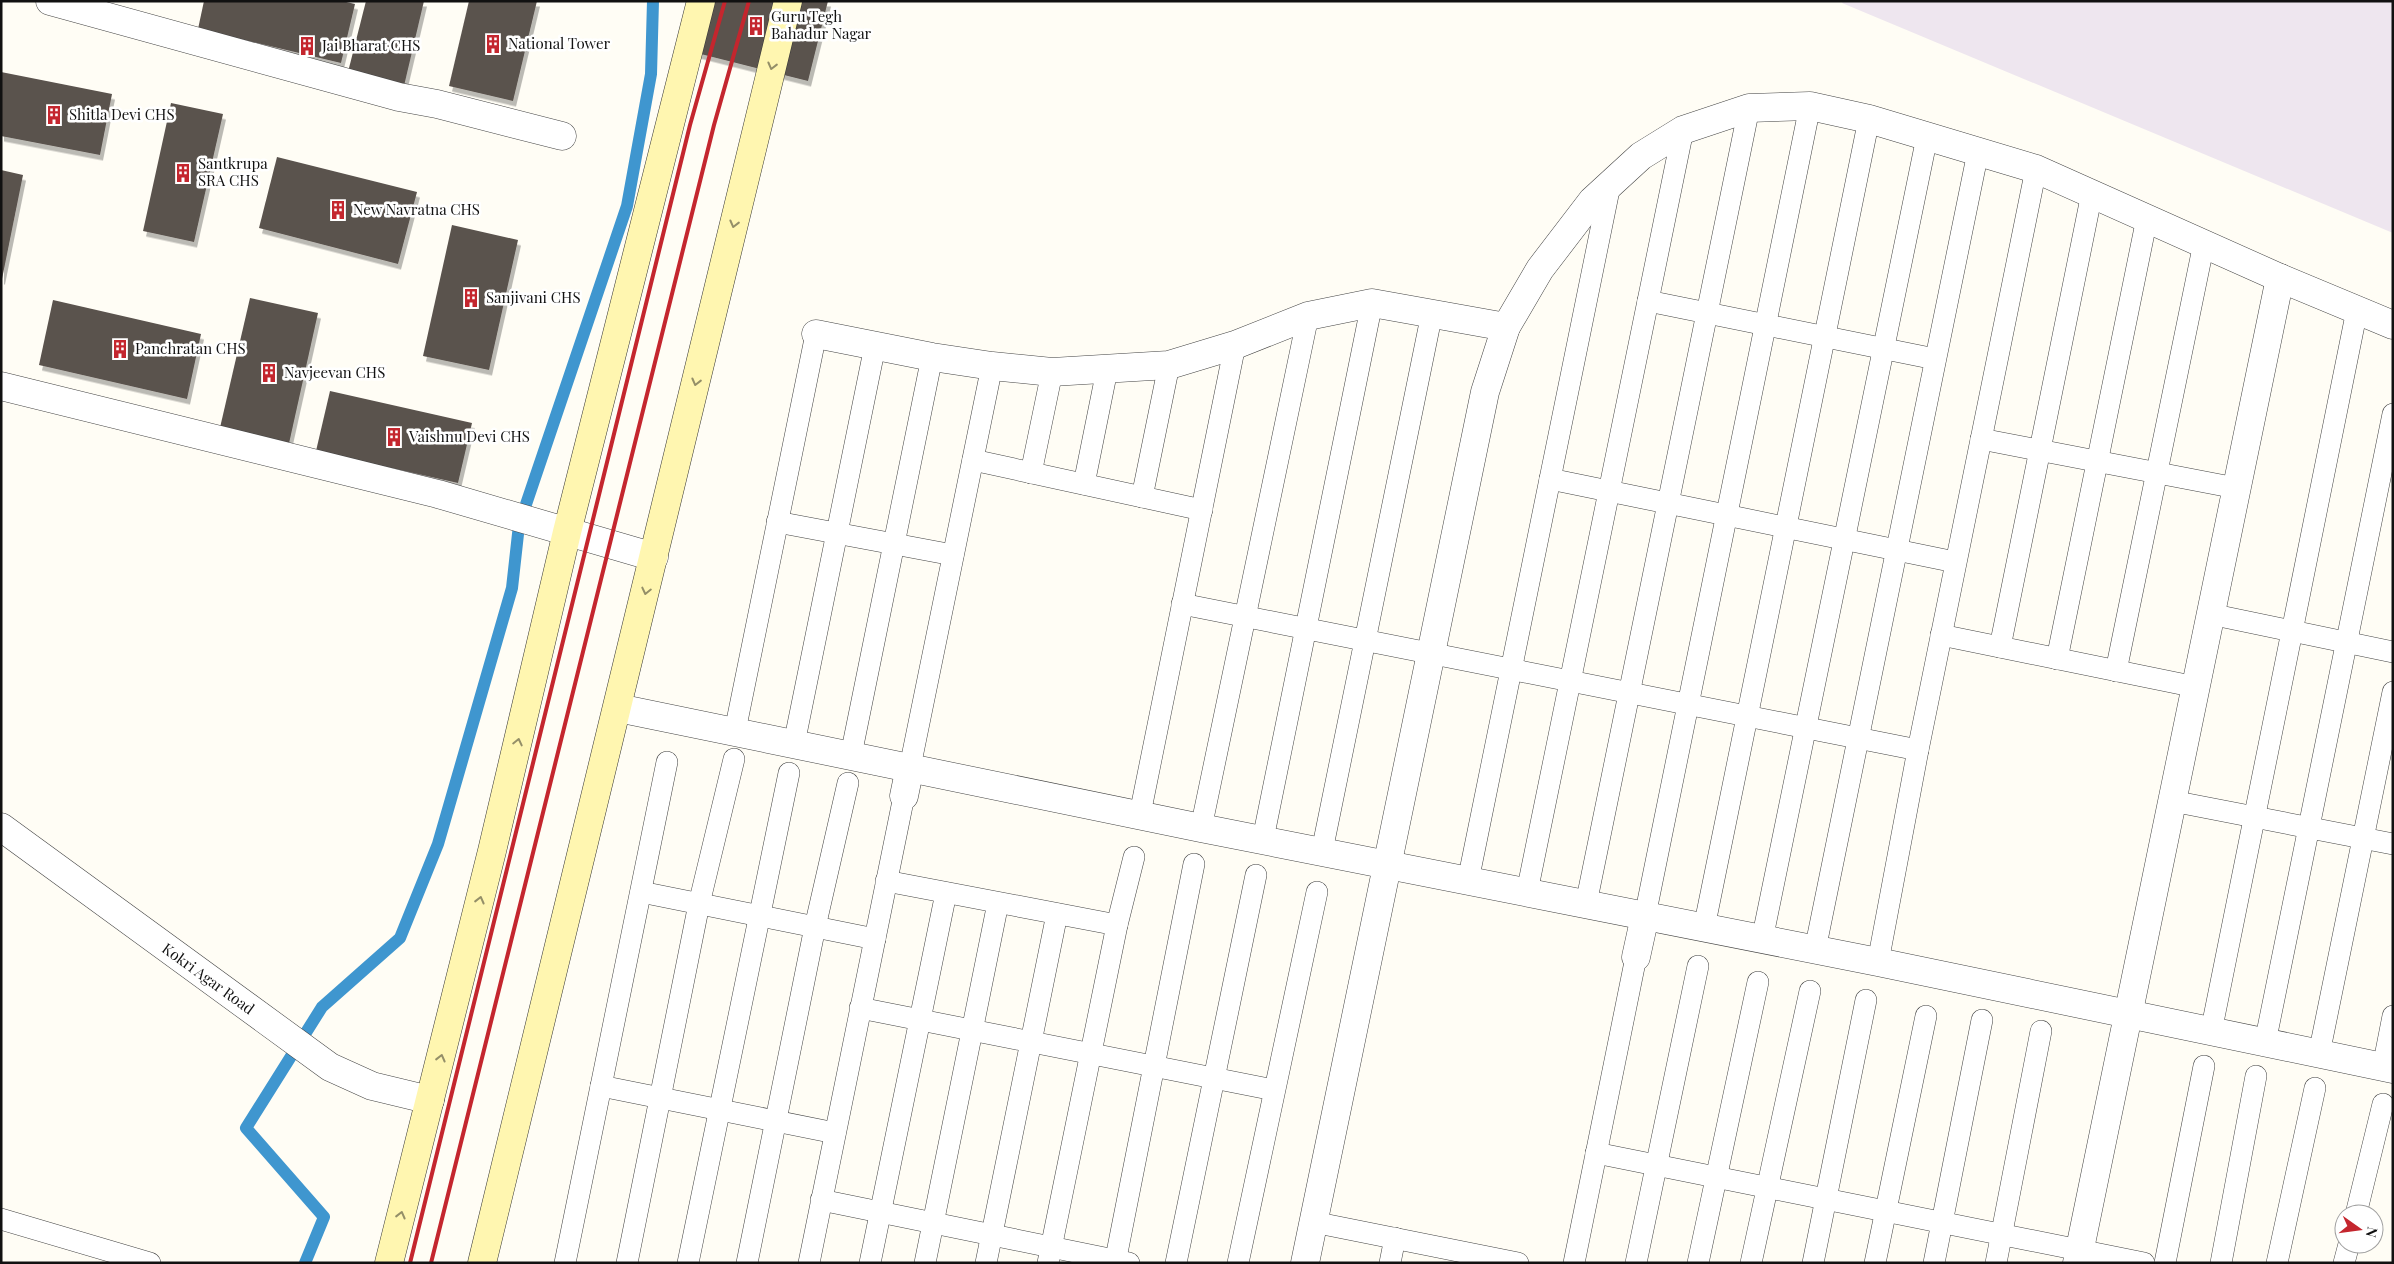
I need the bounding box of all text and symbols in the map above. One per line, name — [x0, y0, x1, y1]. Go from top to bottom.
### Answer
place label: Guru Tegh Bahadur Nagar — [771, 6, 872, 43]
building icon: Guru Tegh Bahadur Nagar — [745, 15, 767, 37]
building icon: National Tower — [482, 33, 504, 55]
place label: National Tower — [508, 33, 611, 53]
building icon: Jai Bharat CHS — [296, 35, 318, 57]
place label: Jai Bharat CHS — [321, 35, 420, 55]
one-way arrow — [767, 61, 778, 70]
building icon: Shitla Devi CHS — [43, 104, 65, 126]
place label: Shitla Devi CHS — [69, 104, 175, 124]
place label: Santkrupa SRA CHS — [198, 153, 268, 190]
building icon: Santkrupa SRA CHS — [172, 162, 194, 184]
building icon: New Navratna CHS — [327, 199, 349, 221]
place label: New Navratna CHS — [353, 199, 480, 219]
one-way arrow — [729, 219, 740, 228]
building icon: Sanjivani CHS — [460, 287, 482, 309]
place label: Sanjivani CHS — [486, 287, 581, 307]
building icon: Panchratan CHS — [109, 338, 131, 360]
place label: Panchratan CHS — [135, 338, 246, 358]
building icon: Navjeevan CHS — [258, 362, 280, 384]
place label: Navjeevan CHS — [284, 362, 385, 382]
one-way arrow — [691, 377, 702, 386]
building icon: Vaishnu Devi CHS — [383, 426, 405, 448]
place label: Vaishnu Devi CHS — [408, 426, 530, 446]
one-way arrow — [641, 586, 652, 595]
one-way arrow — [512, 738, 523, 747]
one-way arrow — [474, 896, 485, 905]
street label: Kokri Agar Road — [158, 938, 259, 1019]
one-way arrow — [435, 1053, 446, 1062]
north arrow — [2334, 1204, 2384, 1254]
one-way arrow — [395, 1211, 406, 1220]
text: N — [2362, 1225, 2383, 1239]

